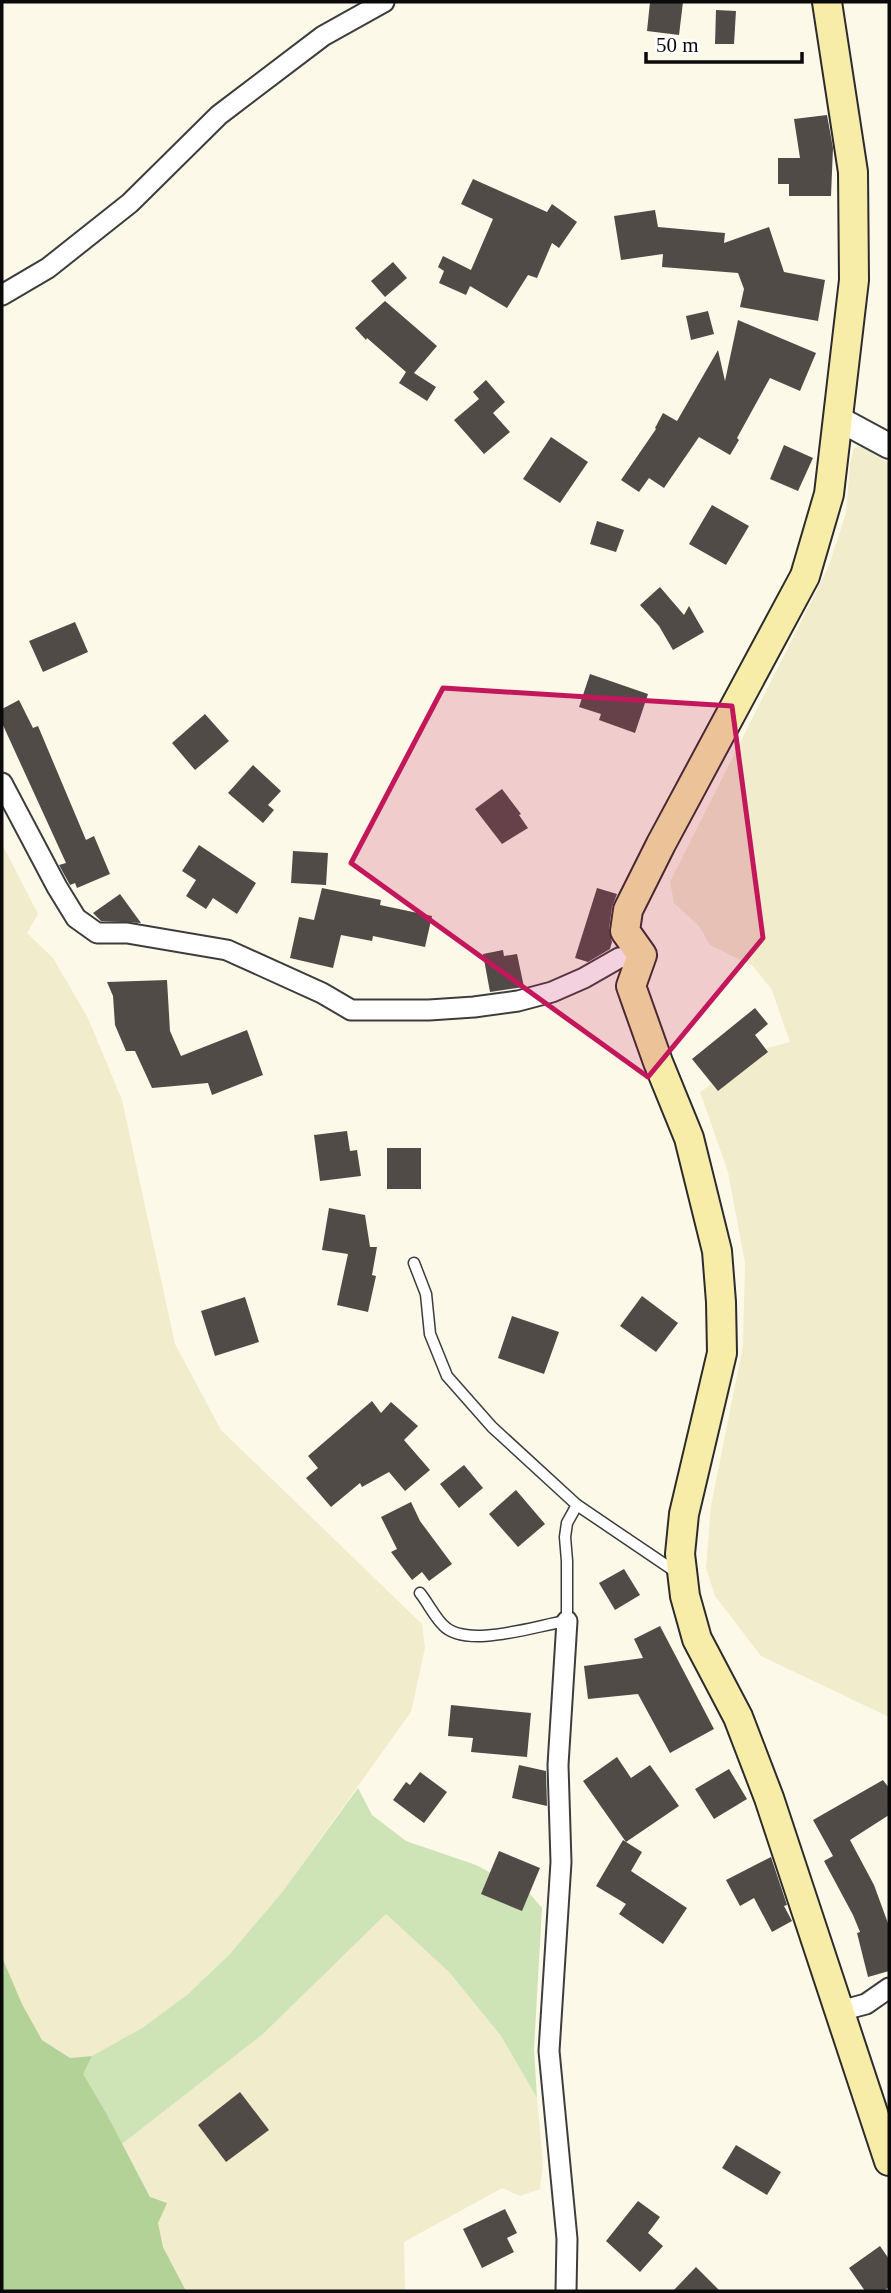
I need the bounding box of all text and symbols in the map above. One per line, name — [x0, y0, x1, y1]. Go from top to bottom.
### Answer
scale bar — [646, 21, 802, 65]
text: 50 m — [656, 33, 699, 57]

